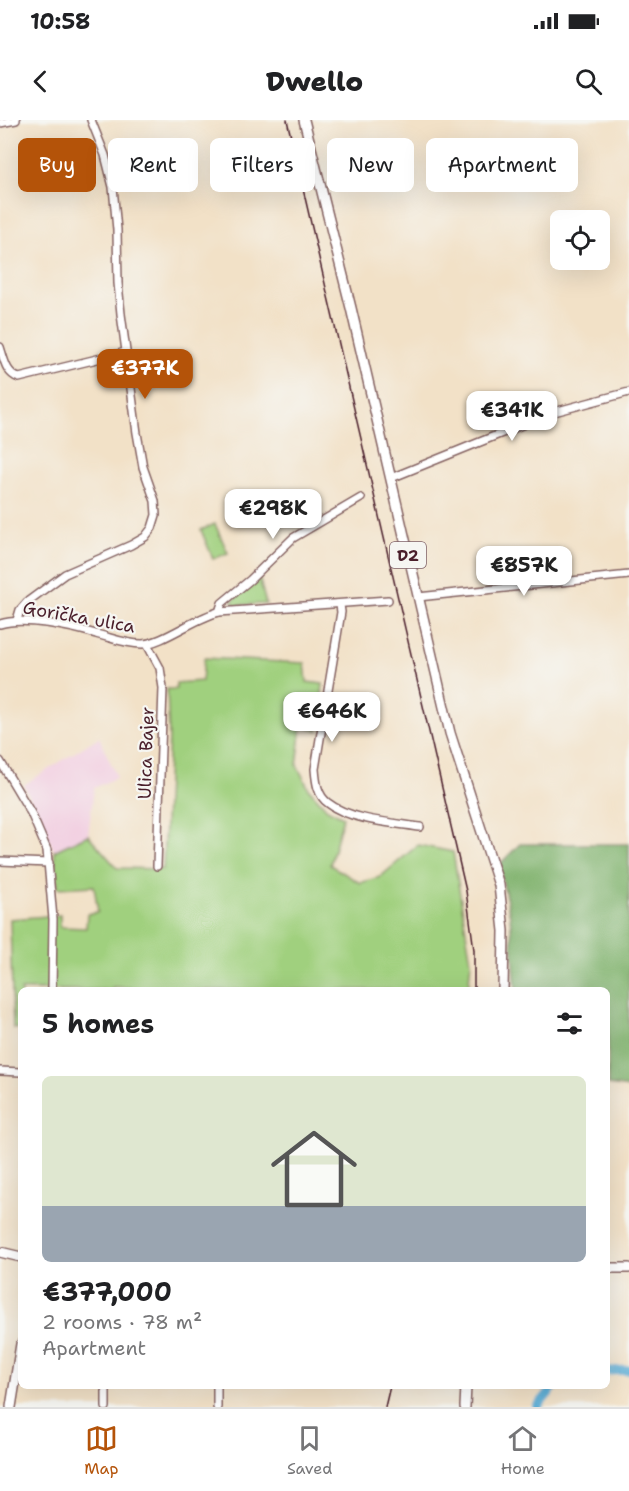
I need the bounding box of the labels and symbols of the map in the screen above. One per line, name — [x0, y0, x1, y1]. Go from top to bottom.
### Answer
pin: €377K — [103, 349, 187, 400]
pin: €341K — [470, 391, 554, 442]
pin: €298K — [231, 489, 315, 540]
road number: D2 — [390, 542, 426, 568]
pin: €857K — [482, 546, 566, 597]
street label: Gorička ulica — [21, 595, 137, 639]
pin: €646K — [290, 692, 374, 743]
street label: Ulica Bajer — [132, 706, 160, 800]

